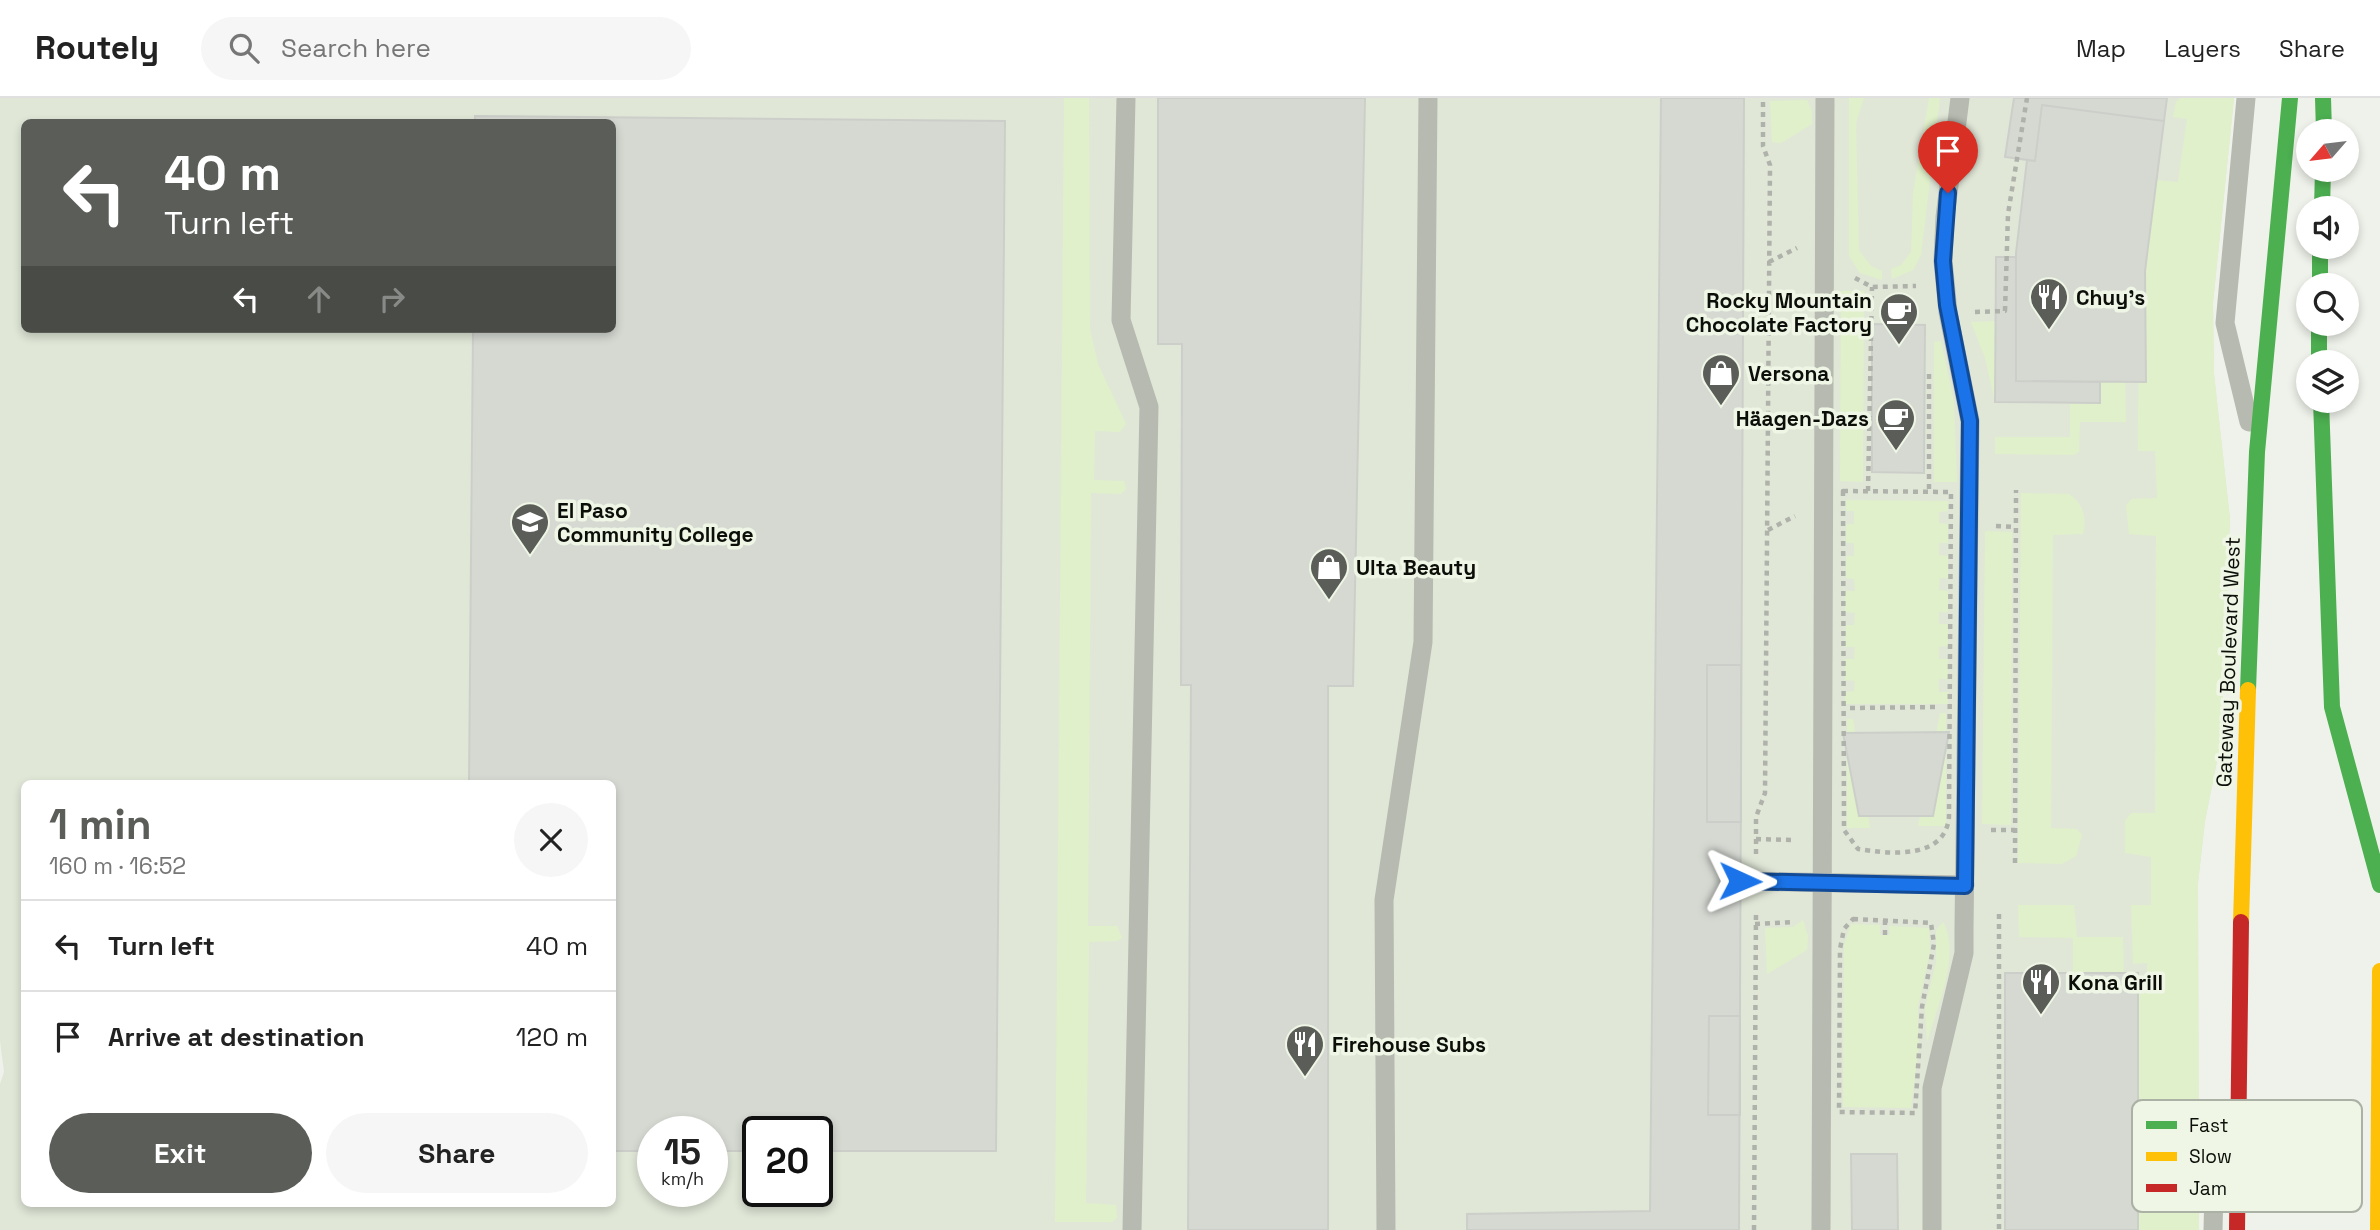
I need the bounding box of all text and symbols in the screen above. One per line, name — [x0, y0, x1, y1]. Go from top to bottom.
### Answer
search box — [201, 17, 691, 80]
text: Routely — [35, 27, 159, 69]
icon: search — [225, 29, 263, 67]
text: Search here — [281, 31, 431, 65]
text: Map — [2076, 33, 2126, 64]
text: Layers — [2164, 33, 2241, 64]
text: Share — [2279, 33, 2345, 64]
north arrow — [2296, 119, 2359, 182]
map controls — [2296, 119, 2359, 413]
pin — [1918, 121, 1978, 193]
icon: arrive — [1929, 132, 1967, 170]
text: 40 m — [164, 142, 281, 204]
icon: left — [49, 147, 140, 238]
button: sound — [2296, 196, 2359, 259]
text: Turn left — [164, 203, 294, 243]
button: search — [2296, 273, 2359, 336]
restaurant icon: Chuy's — [2028, 276, 2070, 331]
icon: left — [227, 280, 265, 318]
icon: ahead — [300, 280, 338, 318]
icon: right — [373, 280, 411, 318]
place label: Chuy's — [2076, 284, 2145, 311]
place label: Rocky Mountain Chocolate Factory — [1686, 287, 1872, 338]
cafe icon: Rocky Mountain Chocolate Factory — [1878, 291, 1920, 346]
button: layers — [2296, 350, 2359, 413]
shop icon: Versona — [1700, 352, 1742, 407]
place label: Versona — [1748, 360, 1829, 387]
cafe icon: Häagen-Dazs — [1875, 397, 1917, 452]
place label: Häagen-Dazs — [1736, 405, 1869, 432]
place label: El Paso Community College — [557, 497, 754, 548]
school or university icon: El Paso Community College — [509, 501, 551, 556]
street label: Gateway Boulevard West — [2210, 536, 2246, 788]
shop icon: Ulta Beauty — [1308, 546, 1350, 601]
place label: Ulta Beauty — [1356, 554, 1476, 581]
text: 1 min — [49, 798, 152, 851]
button: close — [514, 803, 588, 877]
position arrow — [1703, 844, 1777, 918]
text: 160 m · 16:52 — [49, 851, 186, 881]
icon: left — [49, 927, 87, 965]
text: Turn left — [108, 929, 215, 963]
text: 40 m — [526, 929, 588, 963]
restaurant icon: Kona Grill — [2020, 961, 2062, 1016]
place label: Kona Grill — [2068, 969, 2163, 996]
icon: arrive — [49, 1018, 87, 1056]
text: Arrive at destination — [108, 1020, 365, 1054]
text: 120 m — [516, 1020, 588, 1054]
restaurant icon: Firehouse Subs — [1284, 1023, 1326, 1078]
place label: Firehouse Subs — [1332, 1031, 1486, 1058]
legend — [2132, 1100, 2362, 1212]
button: Exit — [49, 1113, 312, 1193]
button: Share — [326, 1113, 588, 1193]
text: Fast — [2189, 1113, 2229, 1138]
speed limit sign: 20 — [742, 1116, 833, 1207]
text: 15 — [664, 1130, 701, 1174]
text: Slow — [2189, 1144, 2232, 1169]
text: km/h — [661, 1167, 704, 1190]
text: Jam — [2189, 1176, 2227, 1201]

